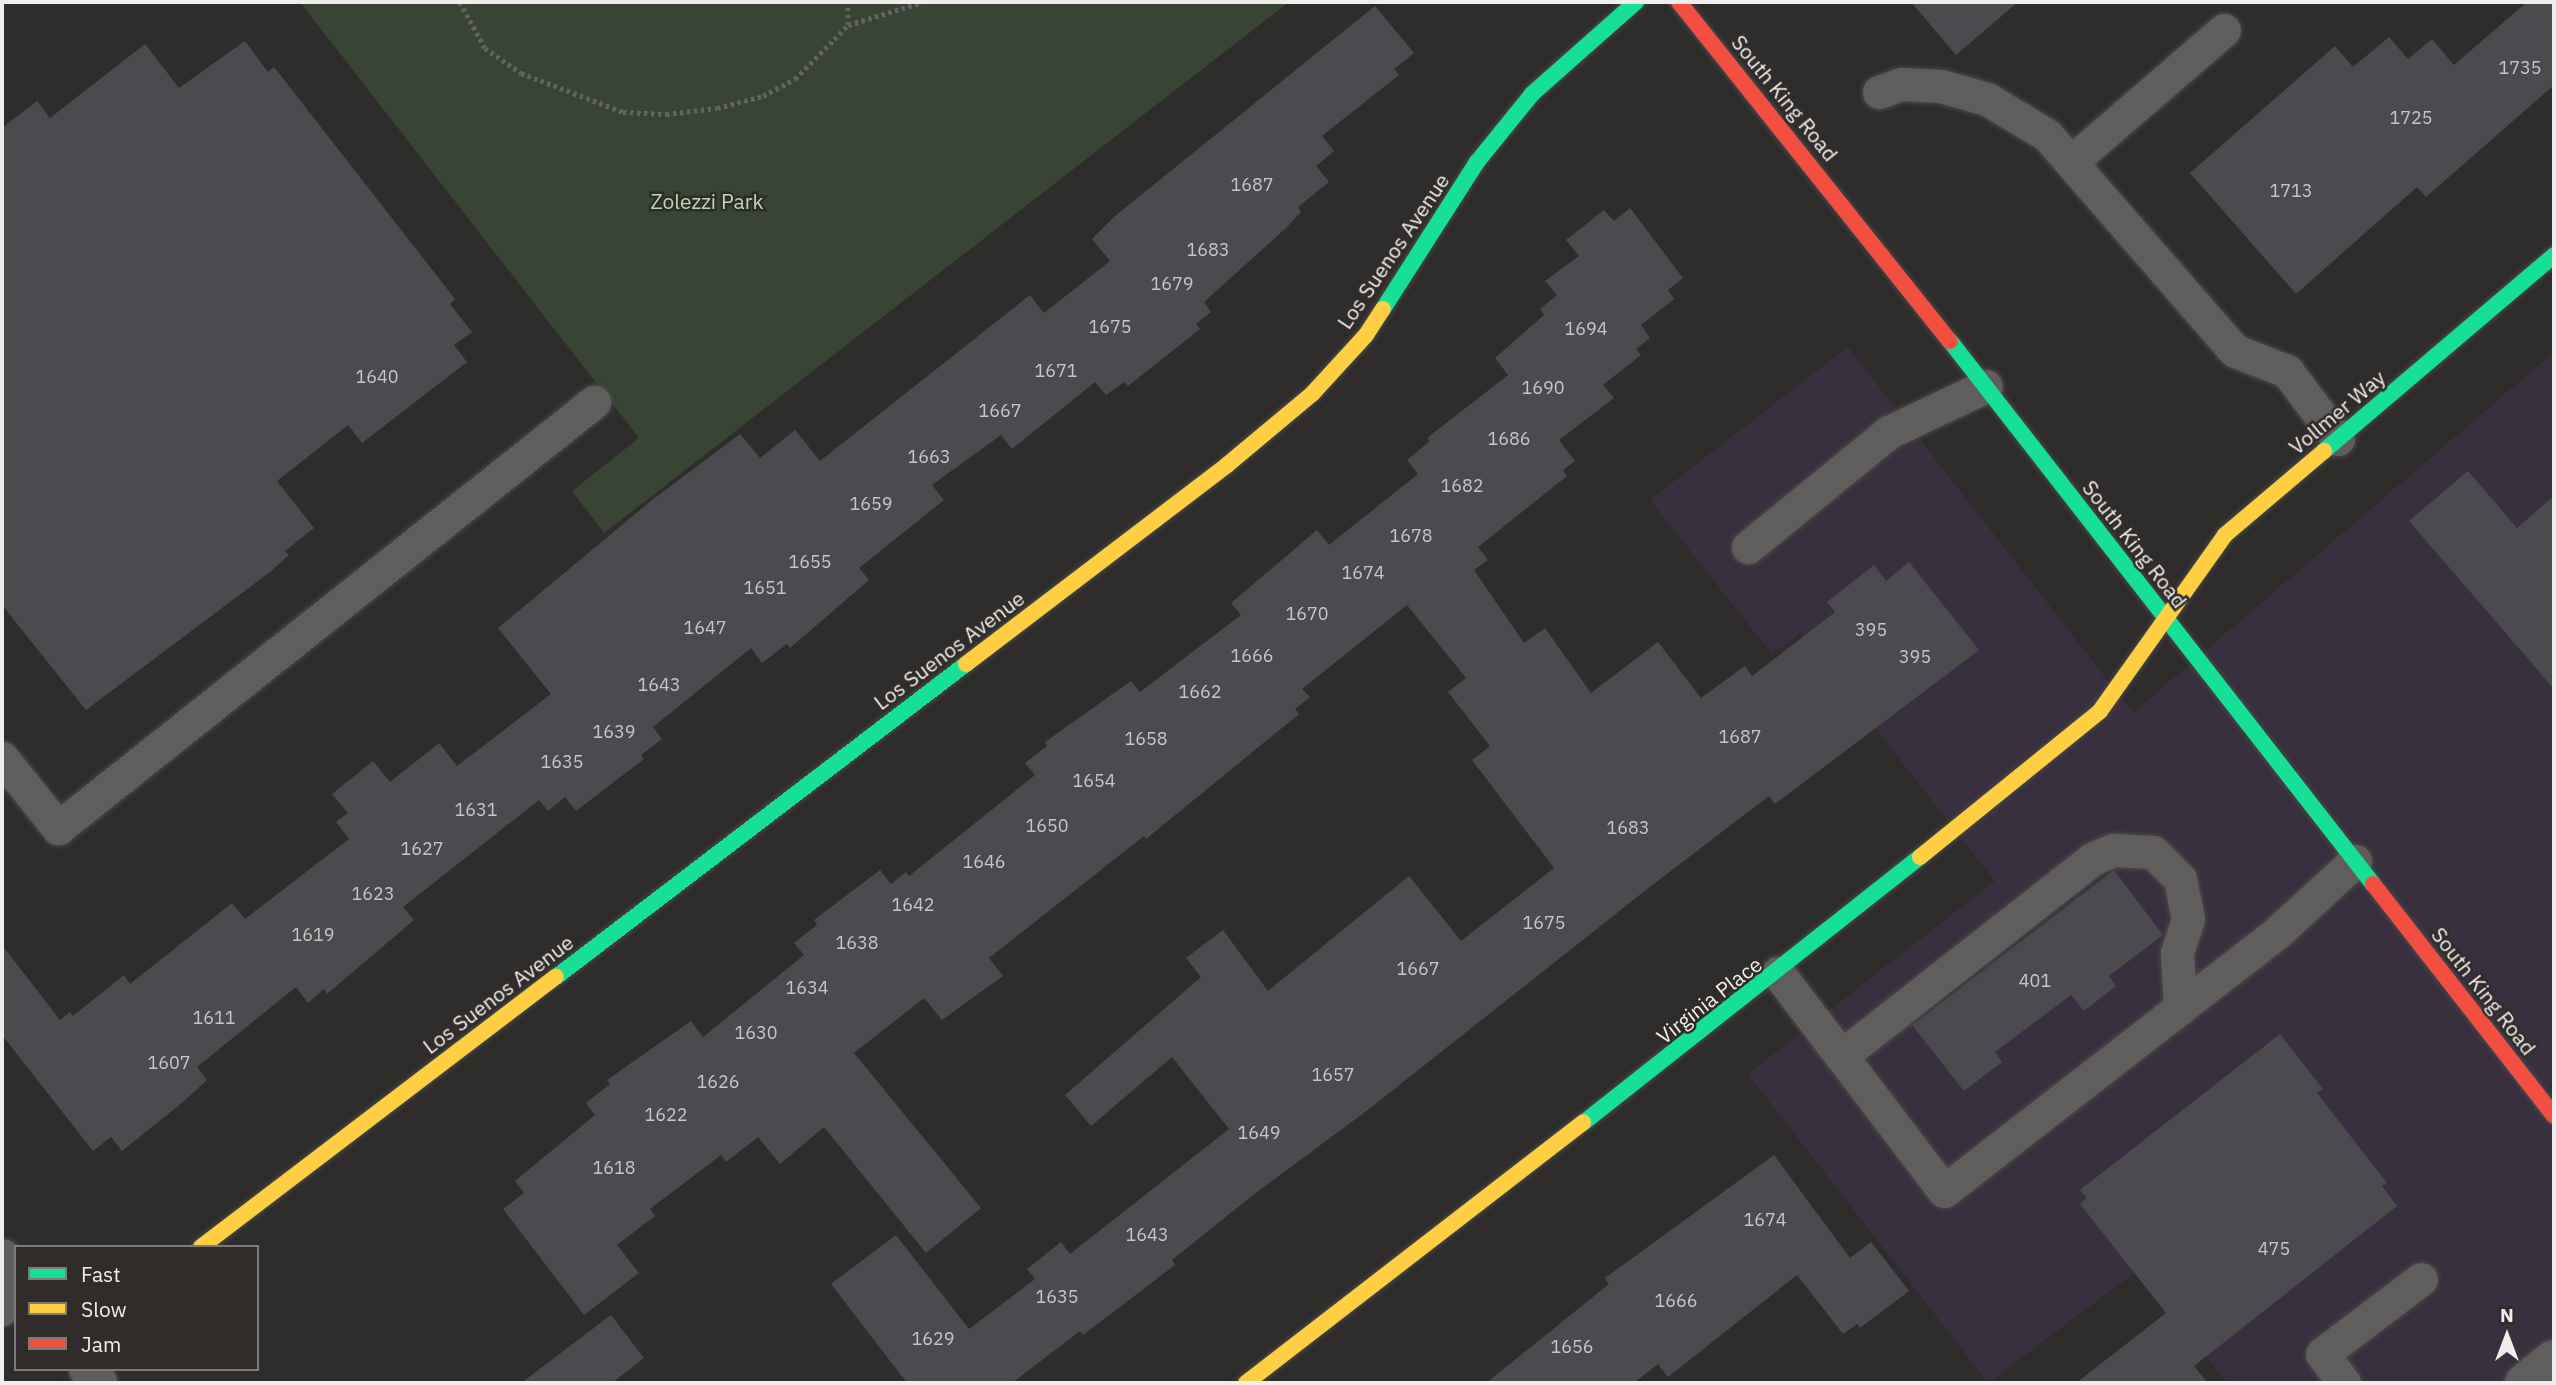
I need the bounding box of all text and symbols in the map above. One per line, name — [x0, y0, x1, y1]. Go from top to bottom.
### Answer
street label: South King Road — [1726, 30, 1844, 166]
house number: 1735 — [2498, 57, 2542, 79]
house number: 1725 — [2389, 107, 2433, 129]
street label: Los Suenos Avenue — [1332, 169, 1454, 333]
house number: 1687 — [1230, 174, 1274, 196]
house number: 1713 — [2269, 180, 2313, 202]
park label: Zolezzi Park — [650, 188, 764, 214]
house number: 1683 — [1186, 239, 1230, 261]
house number: 1679 — [1150, 273, 1194, 295]
house number: 1675 — [1088, 316, 1132, 338]
house number: 1694 — [1564, 318, 1608, 340]
house number: 1671 — [1034, 360, 1078, 382]
street label: Vollmer Way — [2284, 364, 2390, 460]
house number: 1640 — [355, 366, 399, 388]
house number: 1690 — [1521, 377, 1565, 399]
house number: 1667 — [978, 400, 1022, 422]
house number: 1686 — [1487, 428, 1531, 450]
house number: 1663 — [907, 446, 951, 468]
house number: 1682 — [1440, 475, 1484, 497]
street label: South King Road — [2077, 475, 2193, 613]
house number: 1659 — [849, 493, 893, 515]
house number: 1678 — [1389, 525, 1433, 547]
house number: 1655 — [788, 551, 832, 573]
house number: 1674 — [1341, 562, 1385, 584]
house number: 1651 — [743, 577, 787, 599]
street label: Los Suenos Avenue — [869, 585, 1029, 715]
house number: 1670 — [1285, 603, 1329, 625]
house number: 1647 — [683, 617, 727, 639]
house number: 395 — [1855, 619, 1887, 641]
house number: 1666 — [1230, 645, 1274, 667]
house number: 395 — [1899, 646, 1931, 668]
house number: 1643 — [637, 674, 681, 696]
house number: 1662 — [1178, 681, 1222, 703]
house number: 1639 — [592, 721, 636, 743]
house number: 1687 — [1718, 726, 1762, 748]
house number: 1658 — [1124, 728, 1168, 750]
house number: 1635 — [540, 751, 584, 773]
house number: 1654 — [1072, 770, 1116, 792]
house number: 1631 — [454, 799, 498, 821]
house number: 1650 — [1025, 815, 1069, 837]
house number: 1683 — [1606, 817, 1650, 839]
house number: 1627 — [400, 838, 444, 860]
house number: 1646 — [962, 851, 1006, 873]
house number: 1623 — [351, 883, 395, 905]
house number: 1642 — [891, 894, 935, 916]
house number: 1675 — [1522, 912, 1566, 934]
street label: South King Road — [2426, 922, 2542, 1060]
house number: 1619 — [291, 924, 335, 946]
street label: Los Suenos Avenue — [418, 929, 578, 1059]
house number: 1638 — [835, 932, 879, 954]
street label: Virginia Place — [1651, 951, 1767, 1049]
house number: 1667 — [1396, 958, 1440, 980]
house number: 401 — [2019, 970, 2051, 992]
house number: 1634 — [785, 977, 829, 999]
house number: 1611 — [192, 1007, 236, 1029]
house number: 1630 — [734, 1022, 778, 1044]
house number: 1607 — [147, 1052, 191, 1074]
house number: 1657 — [1311, 1064, 1355, 1086]
house number: 1626 — [696, 1071, 740, 1093]
house number: 1622 — [644, 1104, 688, 1126]
house number: 1649 — [1237, 1122, 1281, 1144]
house number: 1618 — [592, 1157, 636, 1179]
house number: 1674 — [1743, 1209, 1787, 1231]
house number: 1643 — [1125, 1224, 1169, 1246]
house number: 475 — [2258, 1238, 2290, 1260]
legend — [14, 1245, 259, 1371]
text: Fast — [81, 1260, 121, 1288]
house number: 1635 — [1035, 1286, 1079, 1308]
house number: 1666 — [1654, 1290, 1698, 1312]
text: Slow — [81, 1295, 127, 1323]
north arrow — [2472, 1301, 2542, 1371]
text: N — [2500, 1303, 2514, 1327]
house number: 1629 — [911, 1328, 955, 1350]
text: Jam — [81, 1330, 121, 1358]
house number: 1656 — [1550, 1336, 1594, 1358]

